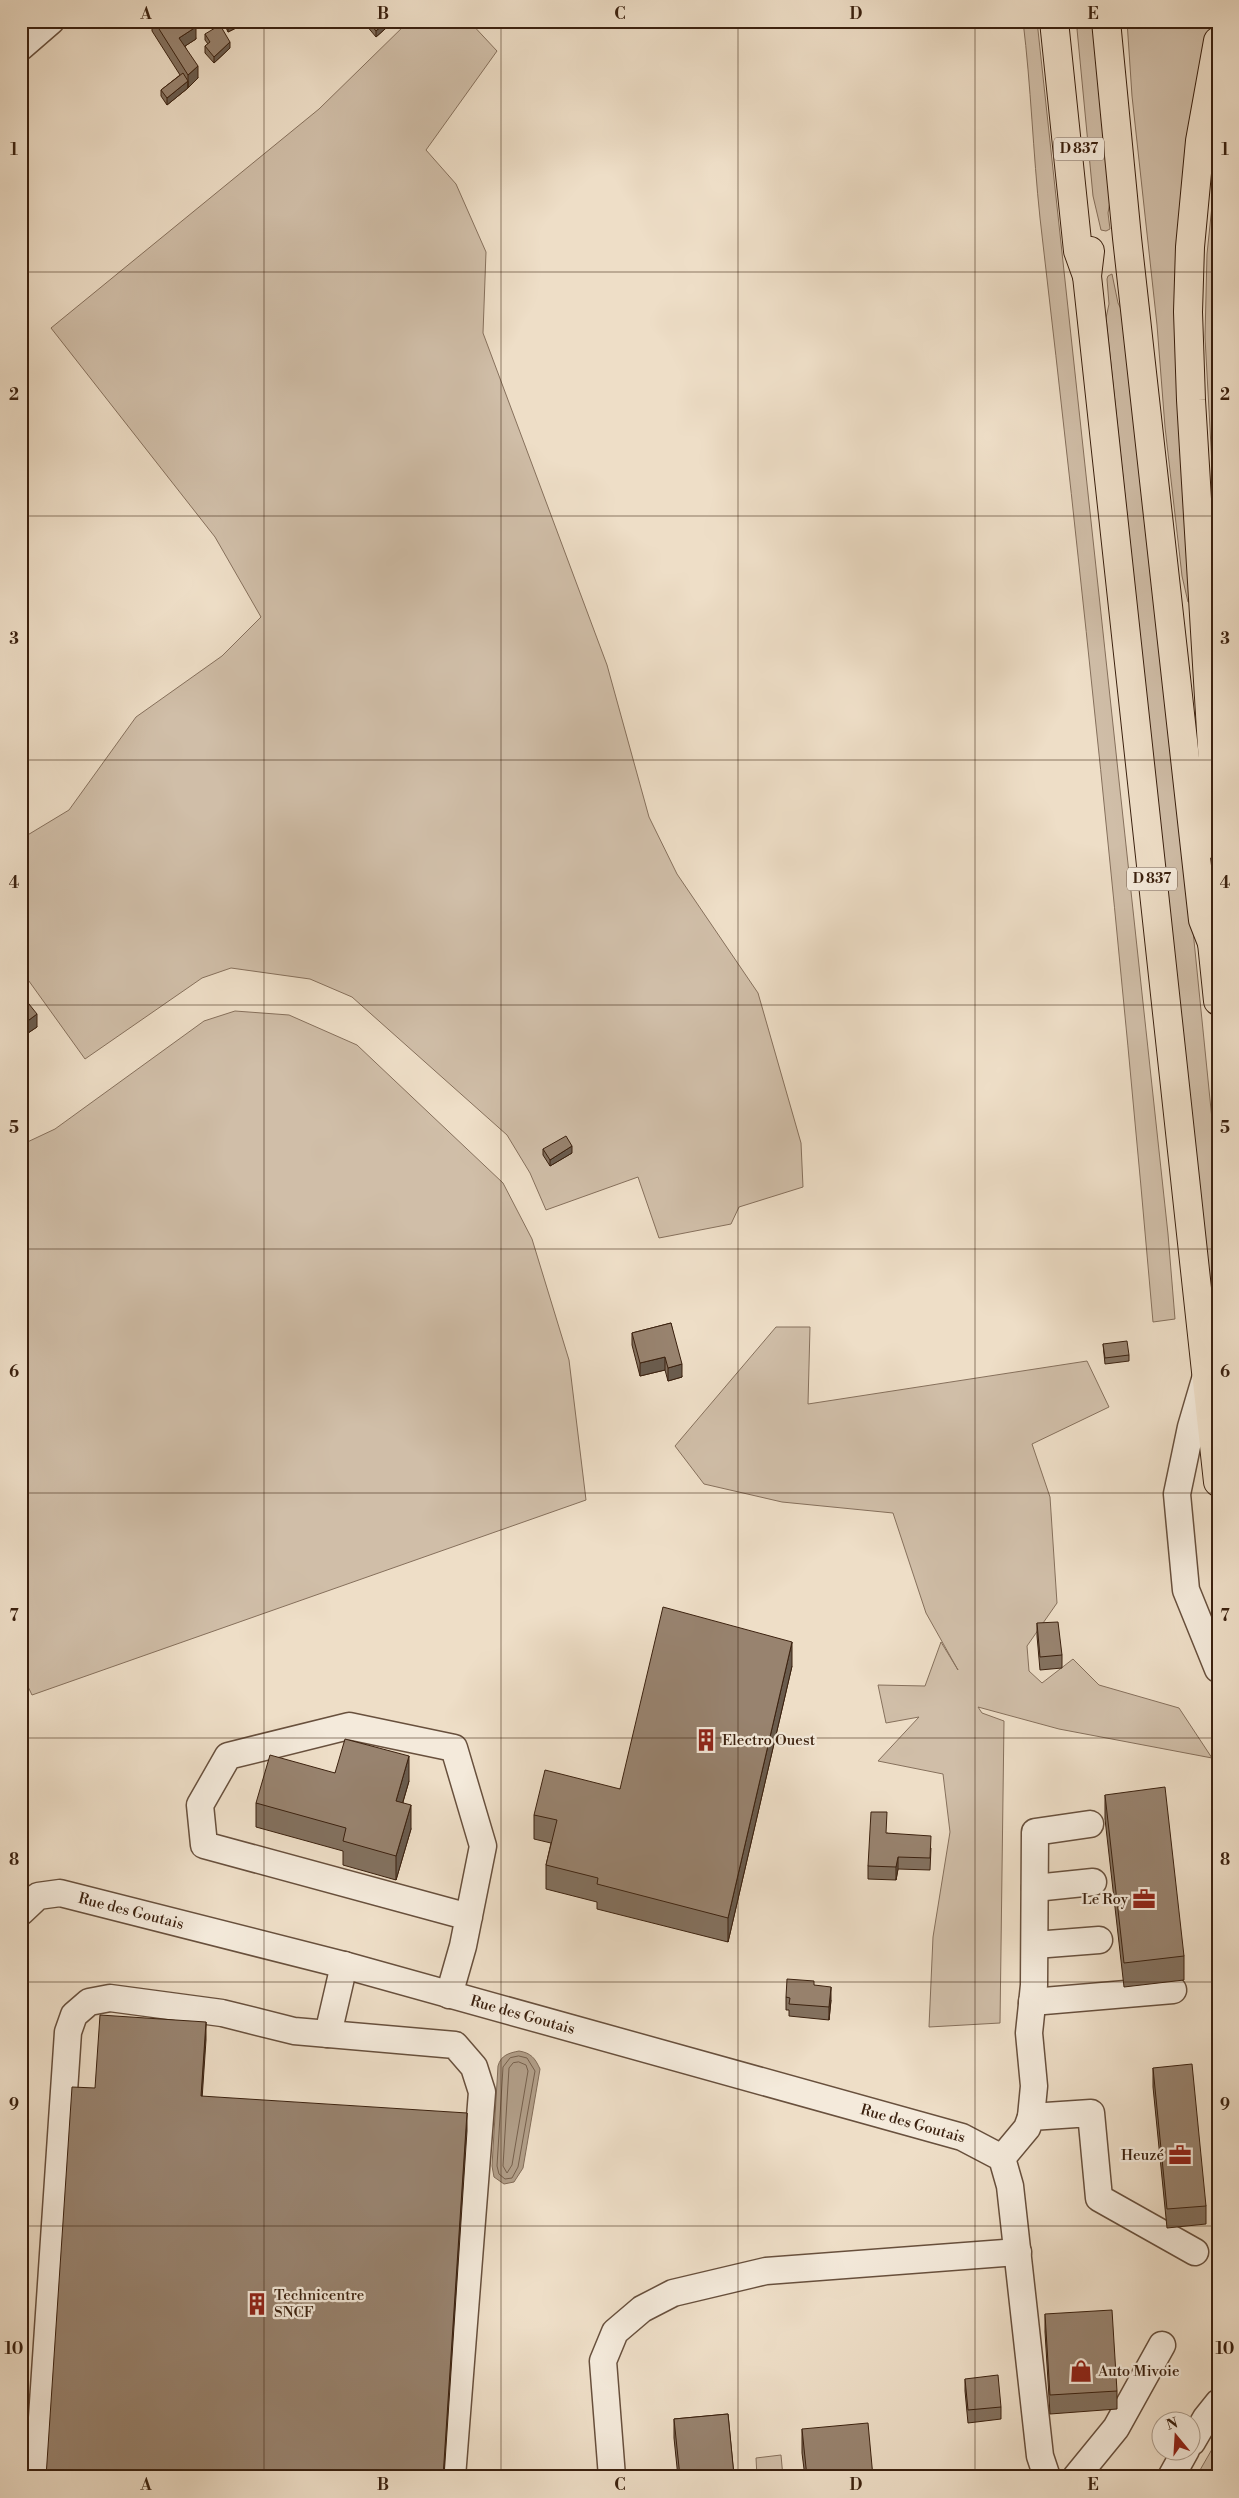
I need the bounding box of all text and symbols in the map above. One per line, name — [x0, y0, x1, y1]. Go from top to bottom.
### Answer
text: A — [139, 4, 152, 24]
text: B — [377, 4, 389, 24]
text: C — [614, 4, 626, 24]
text: D — [850, 4, 863, 24]
text: E — [1087, 4, 1099, 24]
road number: D 837 — [1054, 138, 1104, 160]
text: 1 — [10, 140, 18, 160]
text: 1 — [1221, 140, 1229, 160]
text: 2 — [9, 385, 19, 405]
text: 2 — [1220, 385, 1230, 405]
text: 3 — [9, 629, 19, 649]
text: 3 — [1220, 629, 1230, 649]
road number: D 837 — [1127, 868, 1177, 891]
text: 4 — [9, 873, 20, 893]
text: 4 — [1220, 873, 1231, 893]
text: 5 — [9, 1118, 19, 1138]
text: 5 — [1220, 1118, 1230, 1138]
text: 6 — [9, 1362, 19, 1382]
text: 6 — [1220, 1362, 1230, 1382]
text: 7 — [9, 1606, 19, 1626]
text: 7 — [1220, 1606, 1230, 1626]
building icon: Electro Ouest — [693, 1727, 719, 1753]
place label: Electro Ouest — [722, 1731, 816, 1750]
text: 8 — [9, 1850, 19, 1870]
text: 8 — [1220, 1850, 1230, 1870]
office icon: Le Roy — [1131, 1886, 1157, 1912]
street label: Rue des Goutais — [76, 1889, 186, 1934]
place label: Le Roy — [1082, 1890, 1129, 1909]
street label: Rue des Goutais — [468, 1991, 577, 2038]
text: 9 — [9, 2095, 19, 2115]
text: 9 — [1220, 2095, 1230, 2115]
street label: Rue des Goutais — [858, 2100, 967, 2147]
office icon: Heuzé — [1167, 2142, 1193, 2168]
place label: Heuzé — [1121, 2146, 1164, 2165]
place label: Technicentre SNCF — [274, 2286, 364, 2322]
building icon: Technicentre SNCF — [244, 2291, 270, 2317]
text: 10 — [5, 2339, 23, 2359]
text: 10 — [1216, 2339, 1234, 2359]
shop icon: Auto Mivoie — [1068, 2358, 1094, 2384]
place label: Auto Mivoie — [1097, 2362, 1180, 2381]
north arrow — [1152, 2410, 1202, 2460]
text: N — [1164, 2414, 1180, 2435]
text: A — [139, 2475, 152, 2495]
text: B — [377, 2475, 389, 2495]
text: C — [614, 2475, 626, 2495]
text: D — [850, 2475, 863, 2495]
text: E — [1087, 2475, 1099, 2495]

